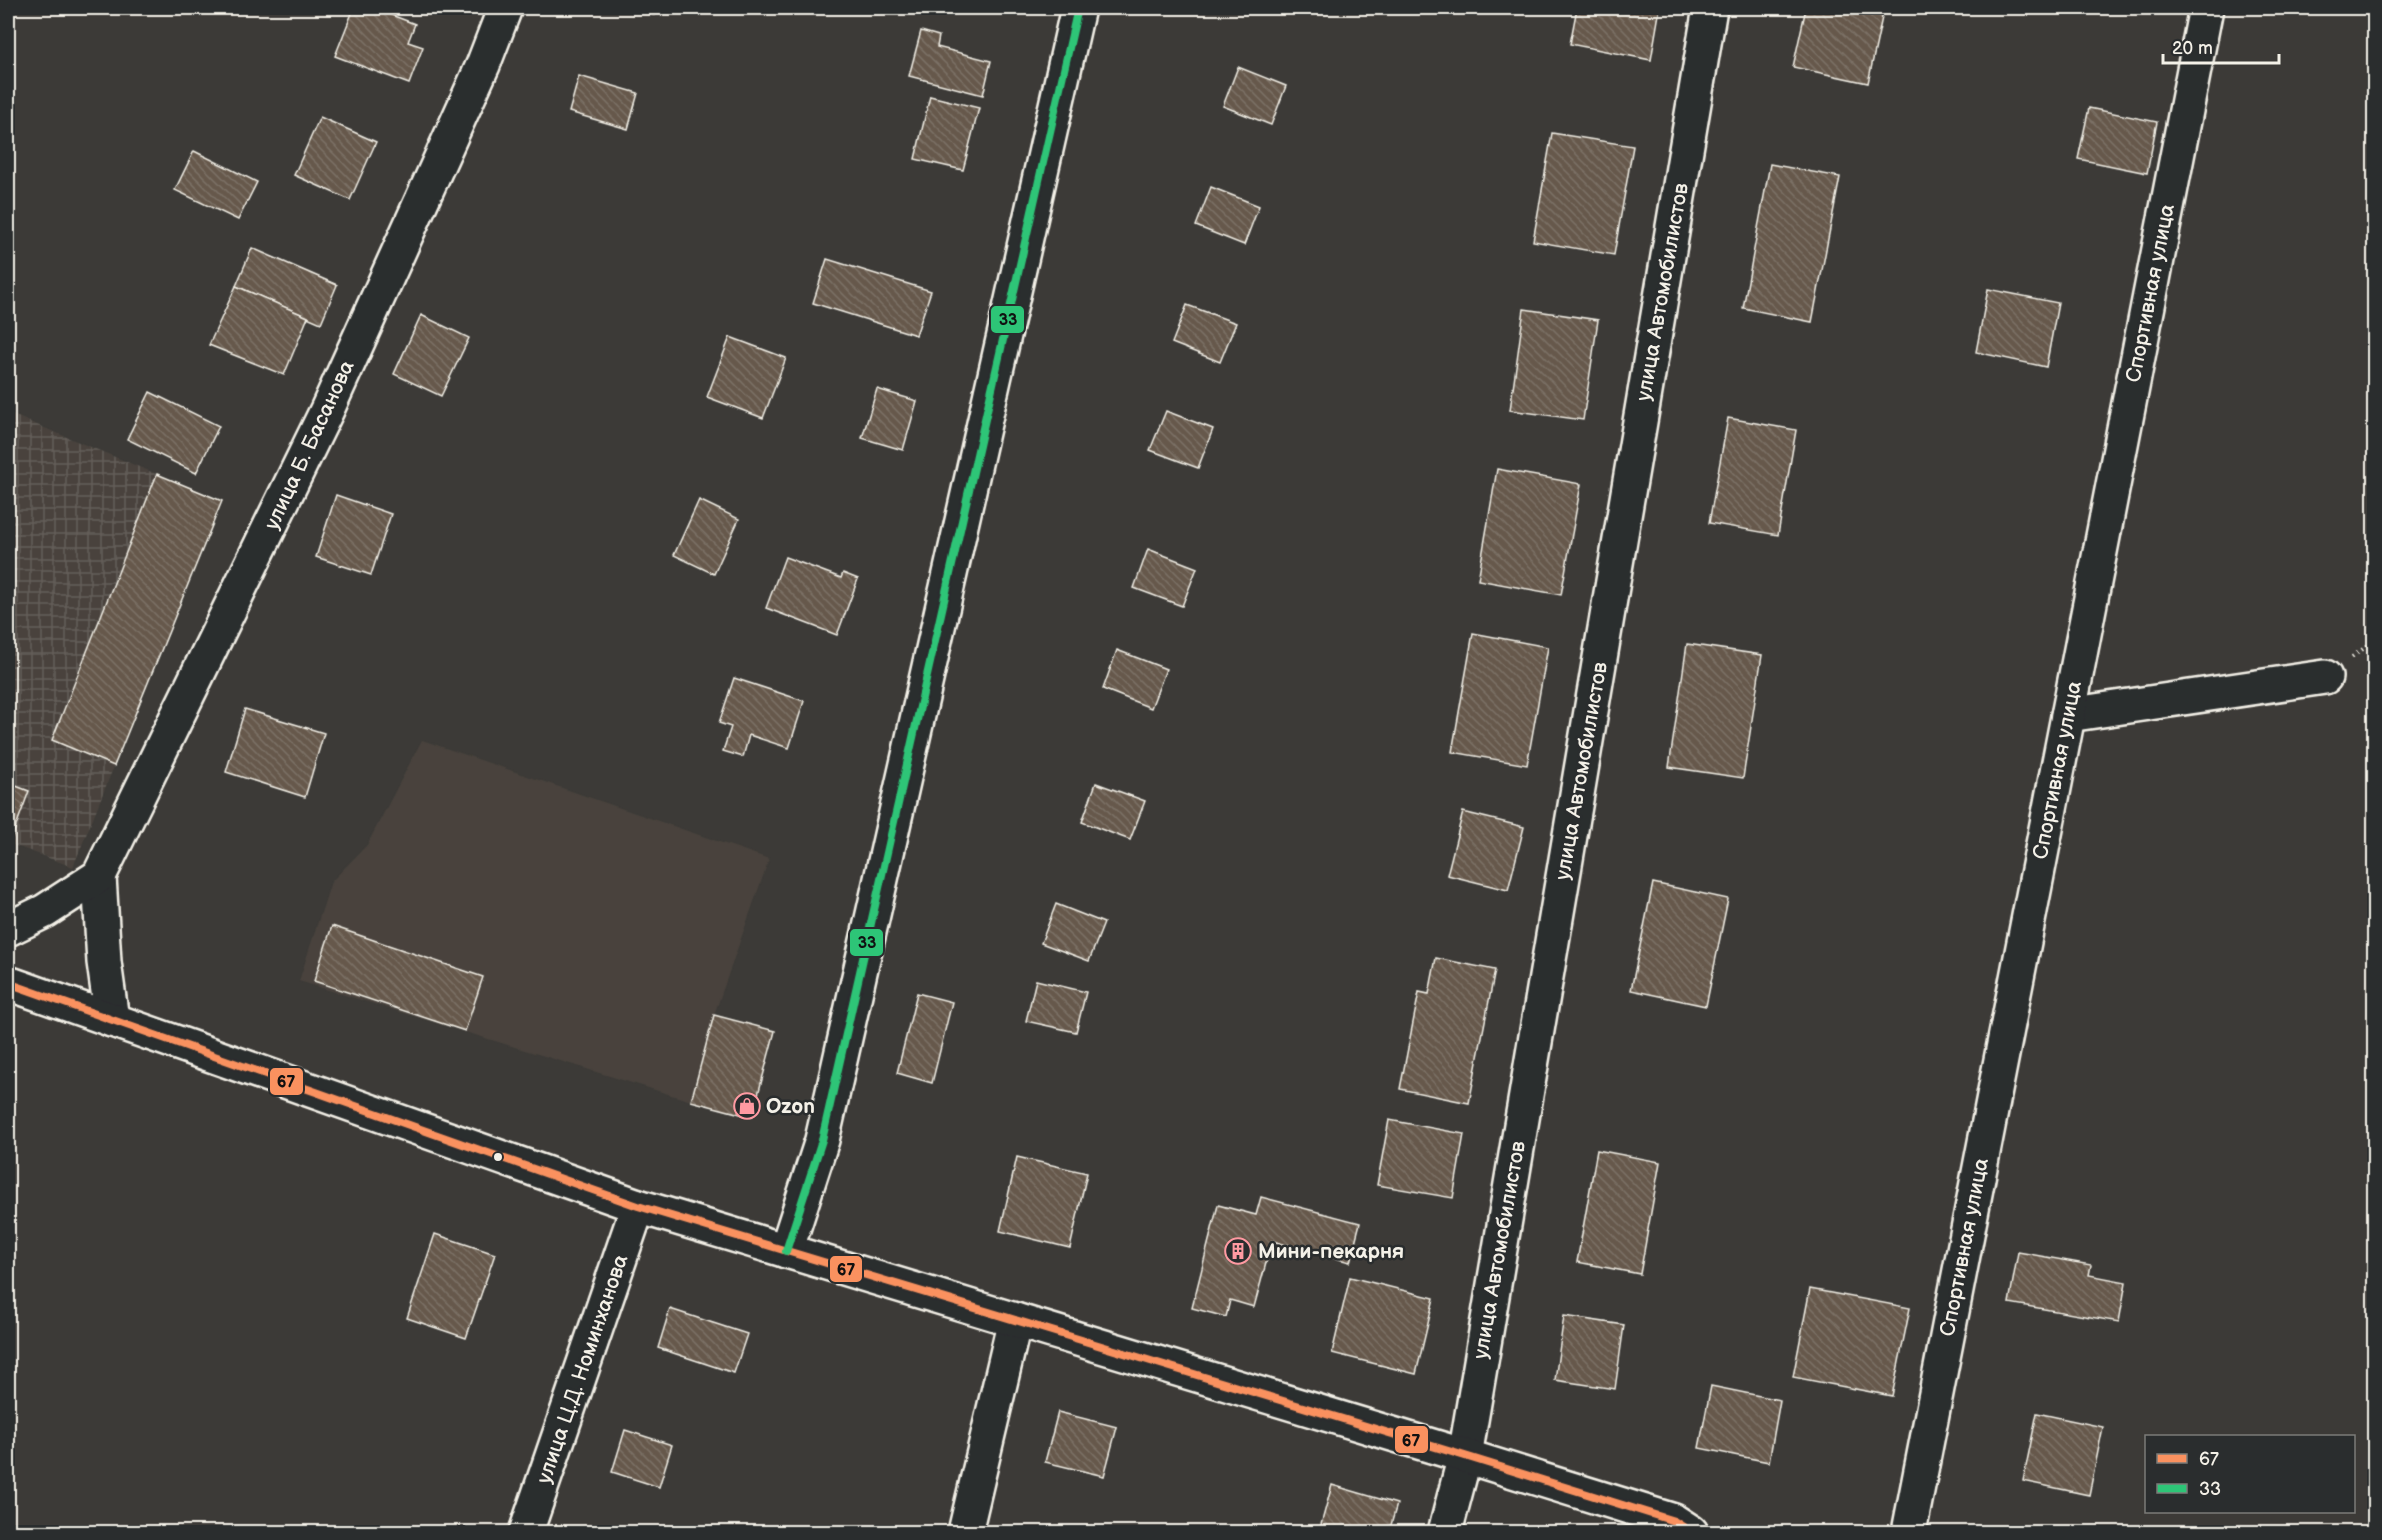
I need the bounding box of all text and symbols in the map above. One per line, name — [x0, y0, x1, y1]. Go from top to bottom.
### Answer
scale bar — [2163, 27, 2278, 65]
text: 20 m — [2172, 38, 2213, 59]
street label: улица Автомобилистов — [1631, 181, 1694, 403]
street label: Спортивная улица — [2121, 201, 2180, 384]
line badge: 33 — [990, 305, 1025, 334]
text: 33 — [999, 311, 1017, 330]
street label: улица Б. Басанова — [259, 356, 360, 534]
street label: улица Автомобилистов — [1550, 660, 1613, 882]
street label: Спортивная улица — [2028, 678, 2087, 861]
line badge: 33 — [849, 928, 884, 957]
text: 33 — [858, 934, 876, 953]
line badge: 67 — [269, 1067, 304, 1096]
text: 67 — [277, 1073, 295, 1092]
shop icon: Ozon — [732, 1091, 762, 1121]
place label: Ozon — [766, 1094, 815, 1119]
street label: улица Автомобилистов — [1468, 1139, 1531, 1361]
unlabelled marker — [492, 1151, 504, 1163]
street label: Спортивная улица — [1935, 1155, 1994, 1338]
building icon: Мини-пекарня — [1223, 1236, 1253, 1266]
place label: Мини-пекарня — [1258, 1239, 1404, 1264]
street label: улица Ц.Д. Номинханова — [532, 1251, 634, 1487]
line badge: 67 — [829, 1255, 863, 1283]
text: 67 — [837, 1261, 855, 1280]
line badge: 67 — [1394, 1425, 1429, 1454]
text: 67 — [1402, 1432, 1420, 1451]
legend — [2145, 1435, 2355, 1513]
text: 67 — [2199, 1449, 2219, 1470]
text: 33 — [2199, 1479, 2221, 1500]

